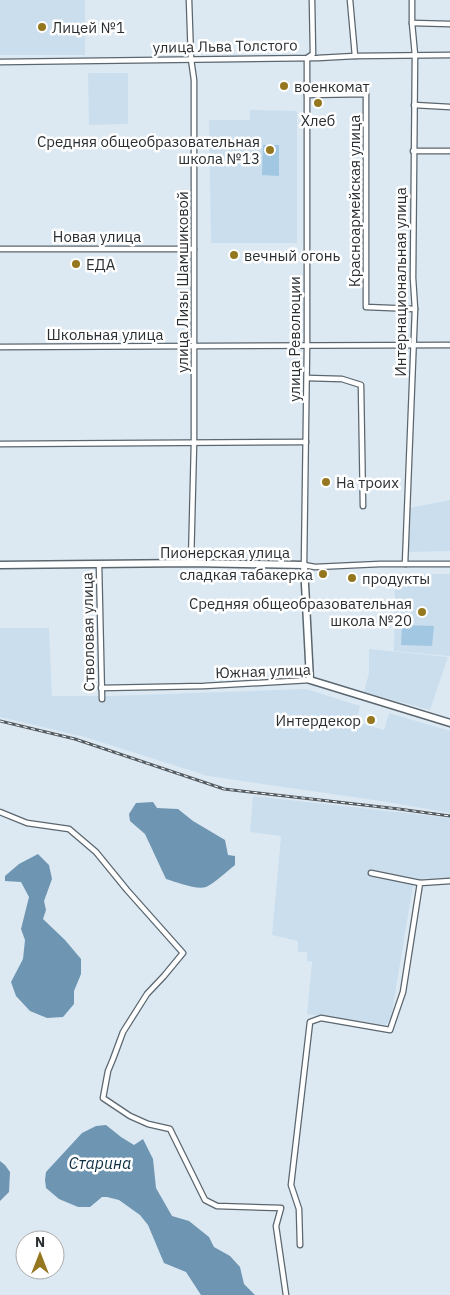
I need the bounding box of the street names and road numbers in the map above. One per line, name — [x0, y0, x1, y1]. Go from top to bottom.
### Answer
street label: улица Льва Толстого — [152, 35, 298, 57]
street label: Красноармейская улица — [345, 115, 364, 287]
street label: Интернациональная улица — [391, 187, 410, 377]
street label: улица Лизы Шамшиковой — [173, 191, 192, 373]
street label: Новая улица — [53, 227, 141, 246]
street label: улица Революции — [285, 276, 304, 402]
street label: Школьная улица — [47, 325, 163, 344]
street label: Пионерская улица — [160, 543, 290, 562]
street label: Стволовая улица — [77, 572, 99, 692]
street label: Южная улица — [215, 660, 311, 682]

